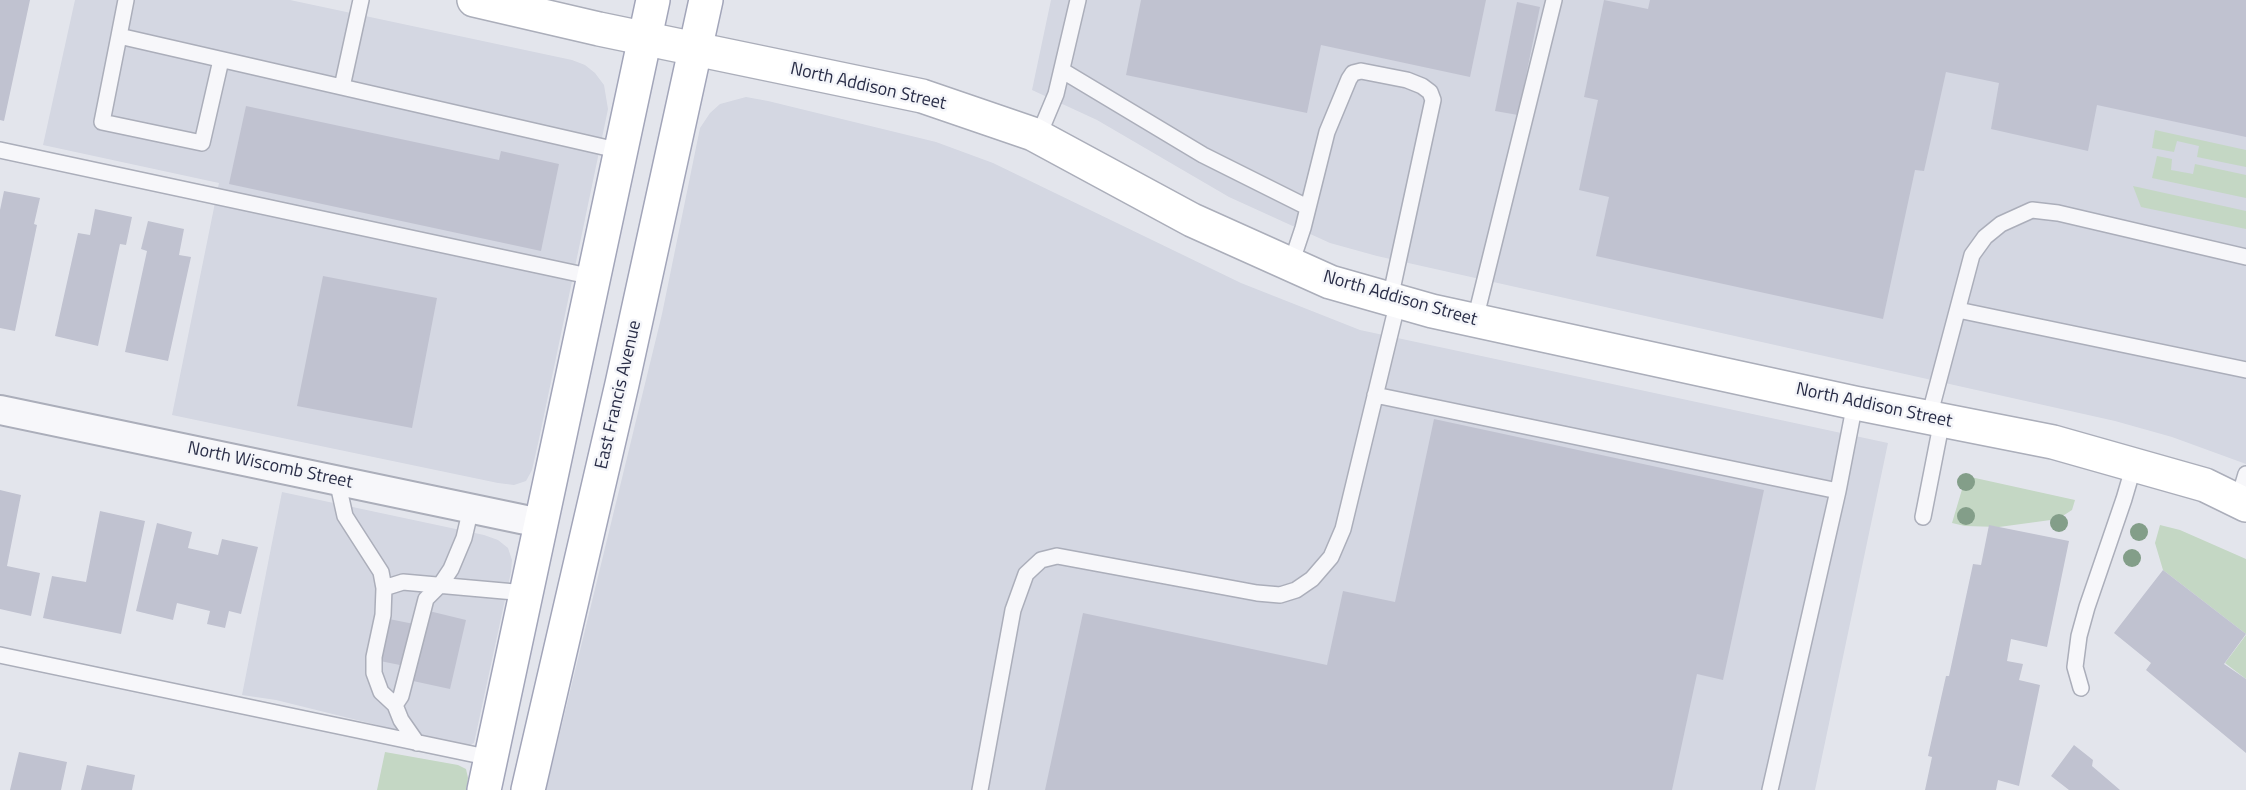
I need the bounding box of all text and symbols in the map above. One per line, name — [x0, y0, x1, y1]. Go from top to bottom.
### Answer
street label: North Addison Street — [788, 59, 948, 115]
street label: North Addison Street — [1320, 267, 1480, 331]
street label: East Francis Avenue — [591, 318, 647, 472]
street label: North Addison Street — [1794, 379, 1954, 433]
street label: North Wiscomb Street — [186, 438, 354, 494]

